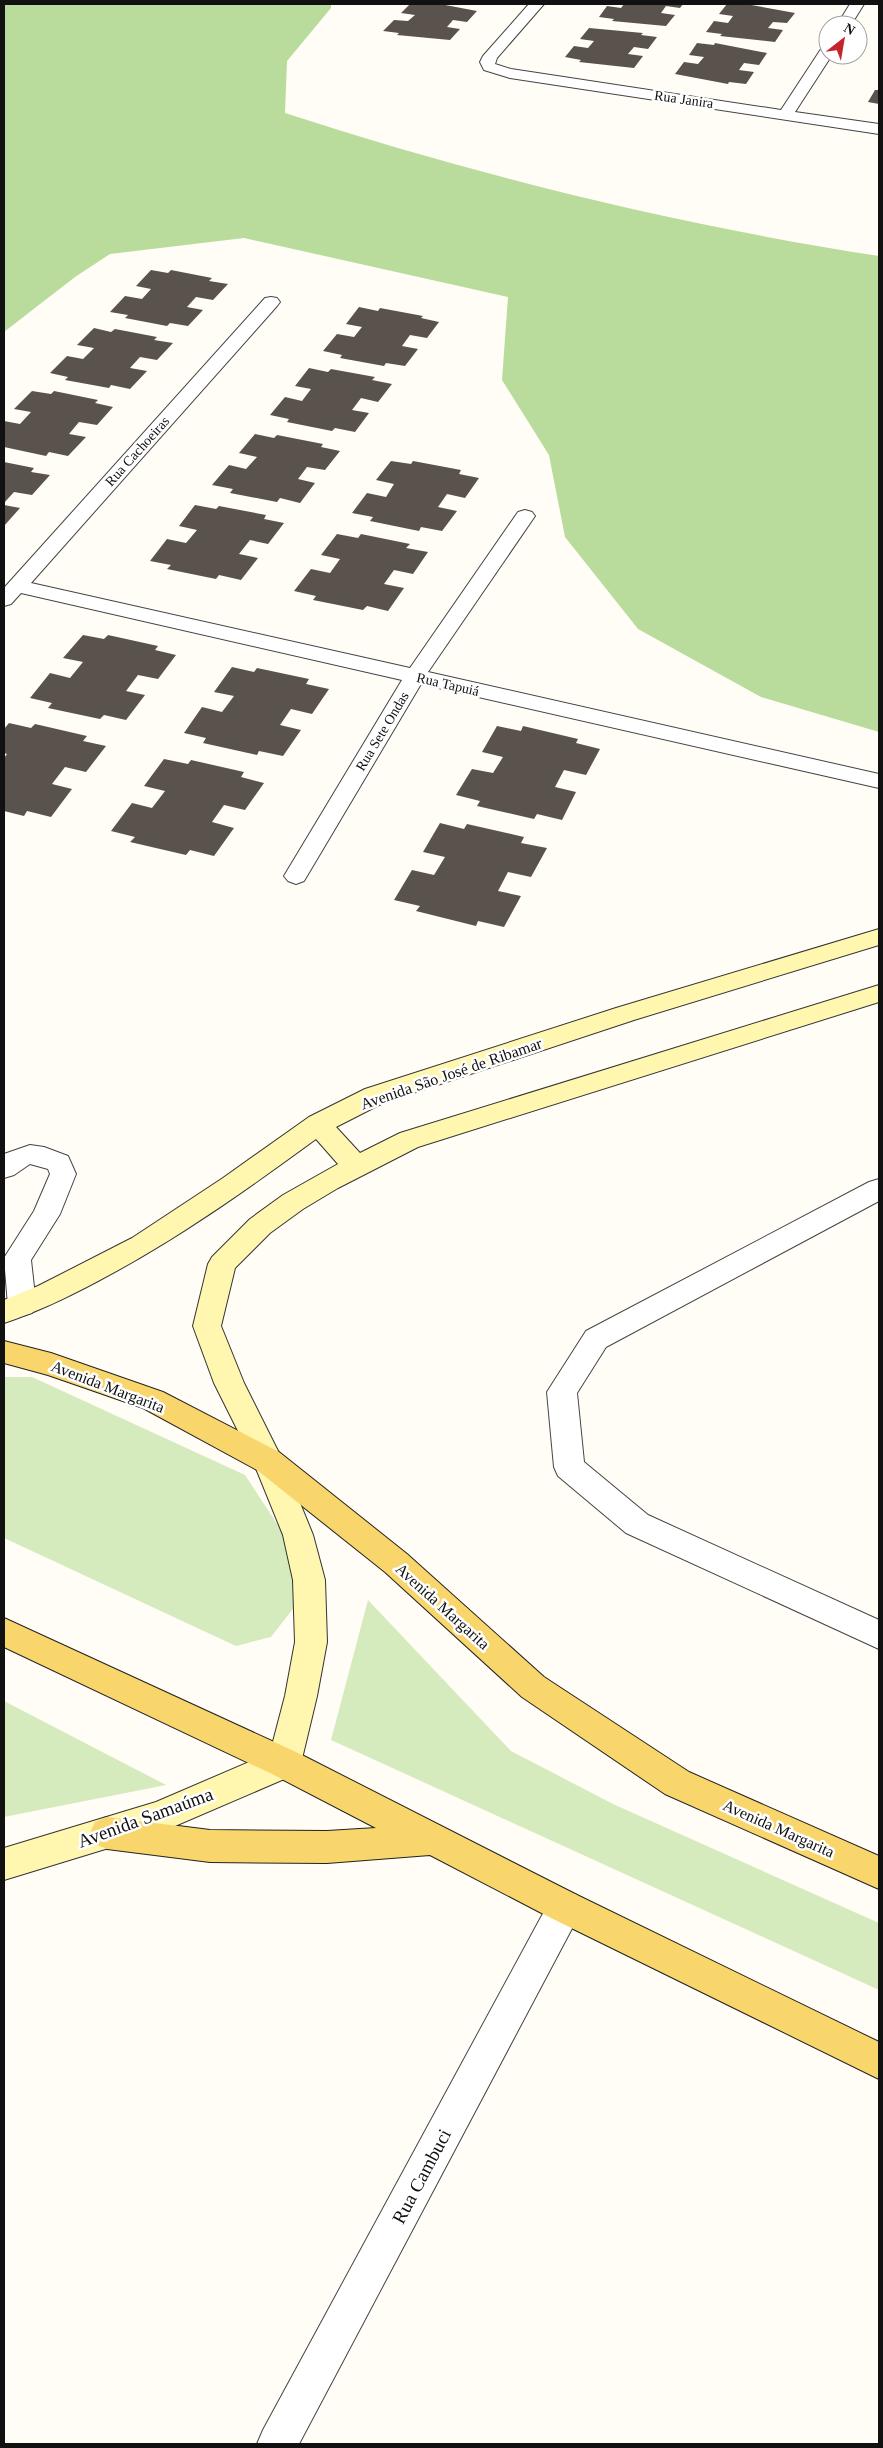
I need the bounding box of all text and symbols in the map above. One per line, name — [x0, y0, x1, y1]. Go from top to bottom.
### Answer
north arrow — [818, 15, 868, 65]
text: N — [841, 20, 858, 38]
street label: Rua Janira — [653, 88, 715, 111]
street label: Rua Cachoeiras — [102, 414, 172, 489]
street label: Rua Tapuiá — [415, 670, 481, 699]
street label: Rua Sete Ondas — [353, 689, 412, 773]
street label: Avenida São José de Ribamar — [358, 1034, 545, 1113]
street label: Avenida Margarita — [48, 1357, 167, 1417]
street label: Avenida Margarita — [392, 1560, 493, 1654]
street label: Avenida Samaúma — [75, 1783, 216, 1852]
street label: Avenida Margarita — [720, 1796, 837, 1862]
street label: Rua Cambuci — [388, 2125, 455, 2227]

